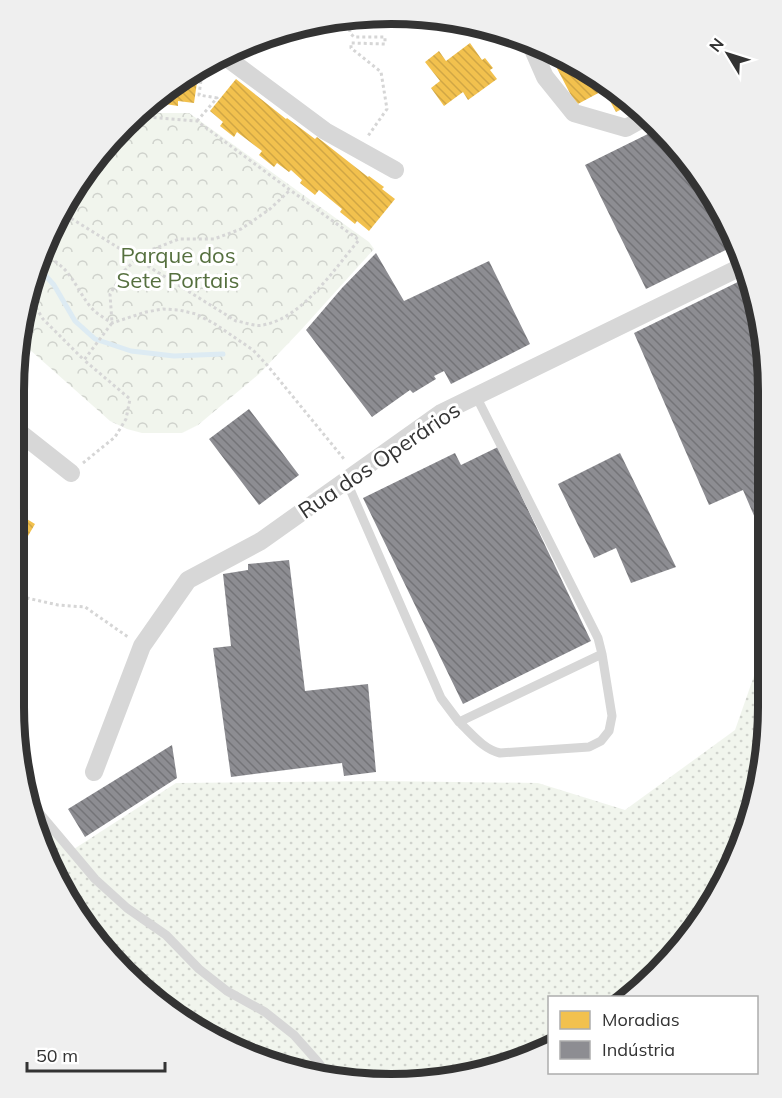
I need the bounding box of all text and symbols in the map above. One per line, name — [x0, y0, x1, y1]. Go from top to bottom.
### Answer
north arrow — [698, 24, 758, 84]
text: N — [705, 34, 728, 56]
park label: Parque dos Sete Portais — [117, 241, 239, 294]
street label: Rua dos Operários — [293, 395, 465, 525]
legend — [548, 996, 758, 1074]
text: Moradias — [602, 1008, 680, 1031]
scale bar — [27, 1035, 165, 1073]
text: Indústria — [602, 1038, 675, 1061]
text: 50 m — [36, 1044, 78, 1067]

